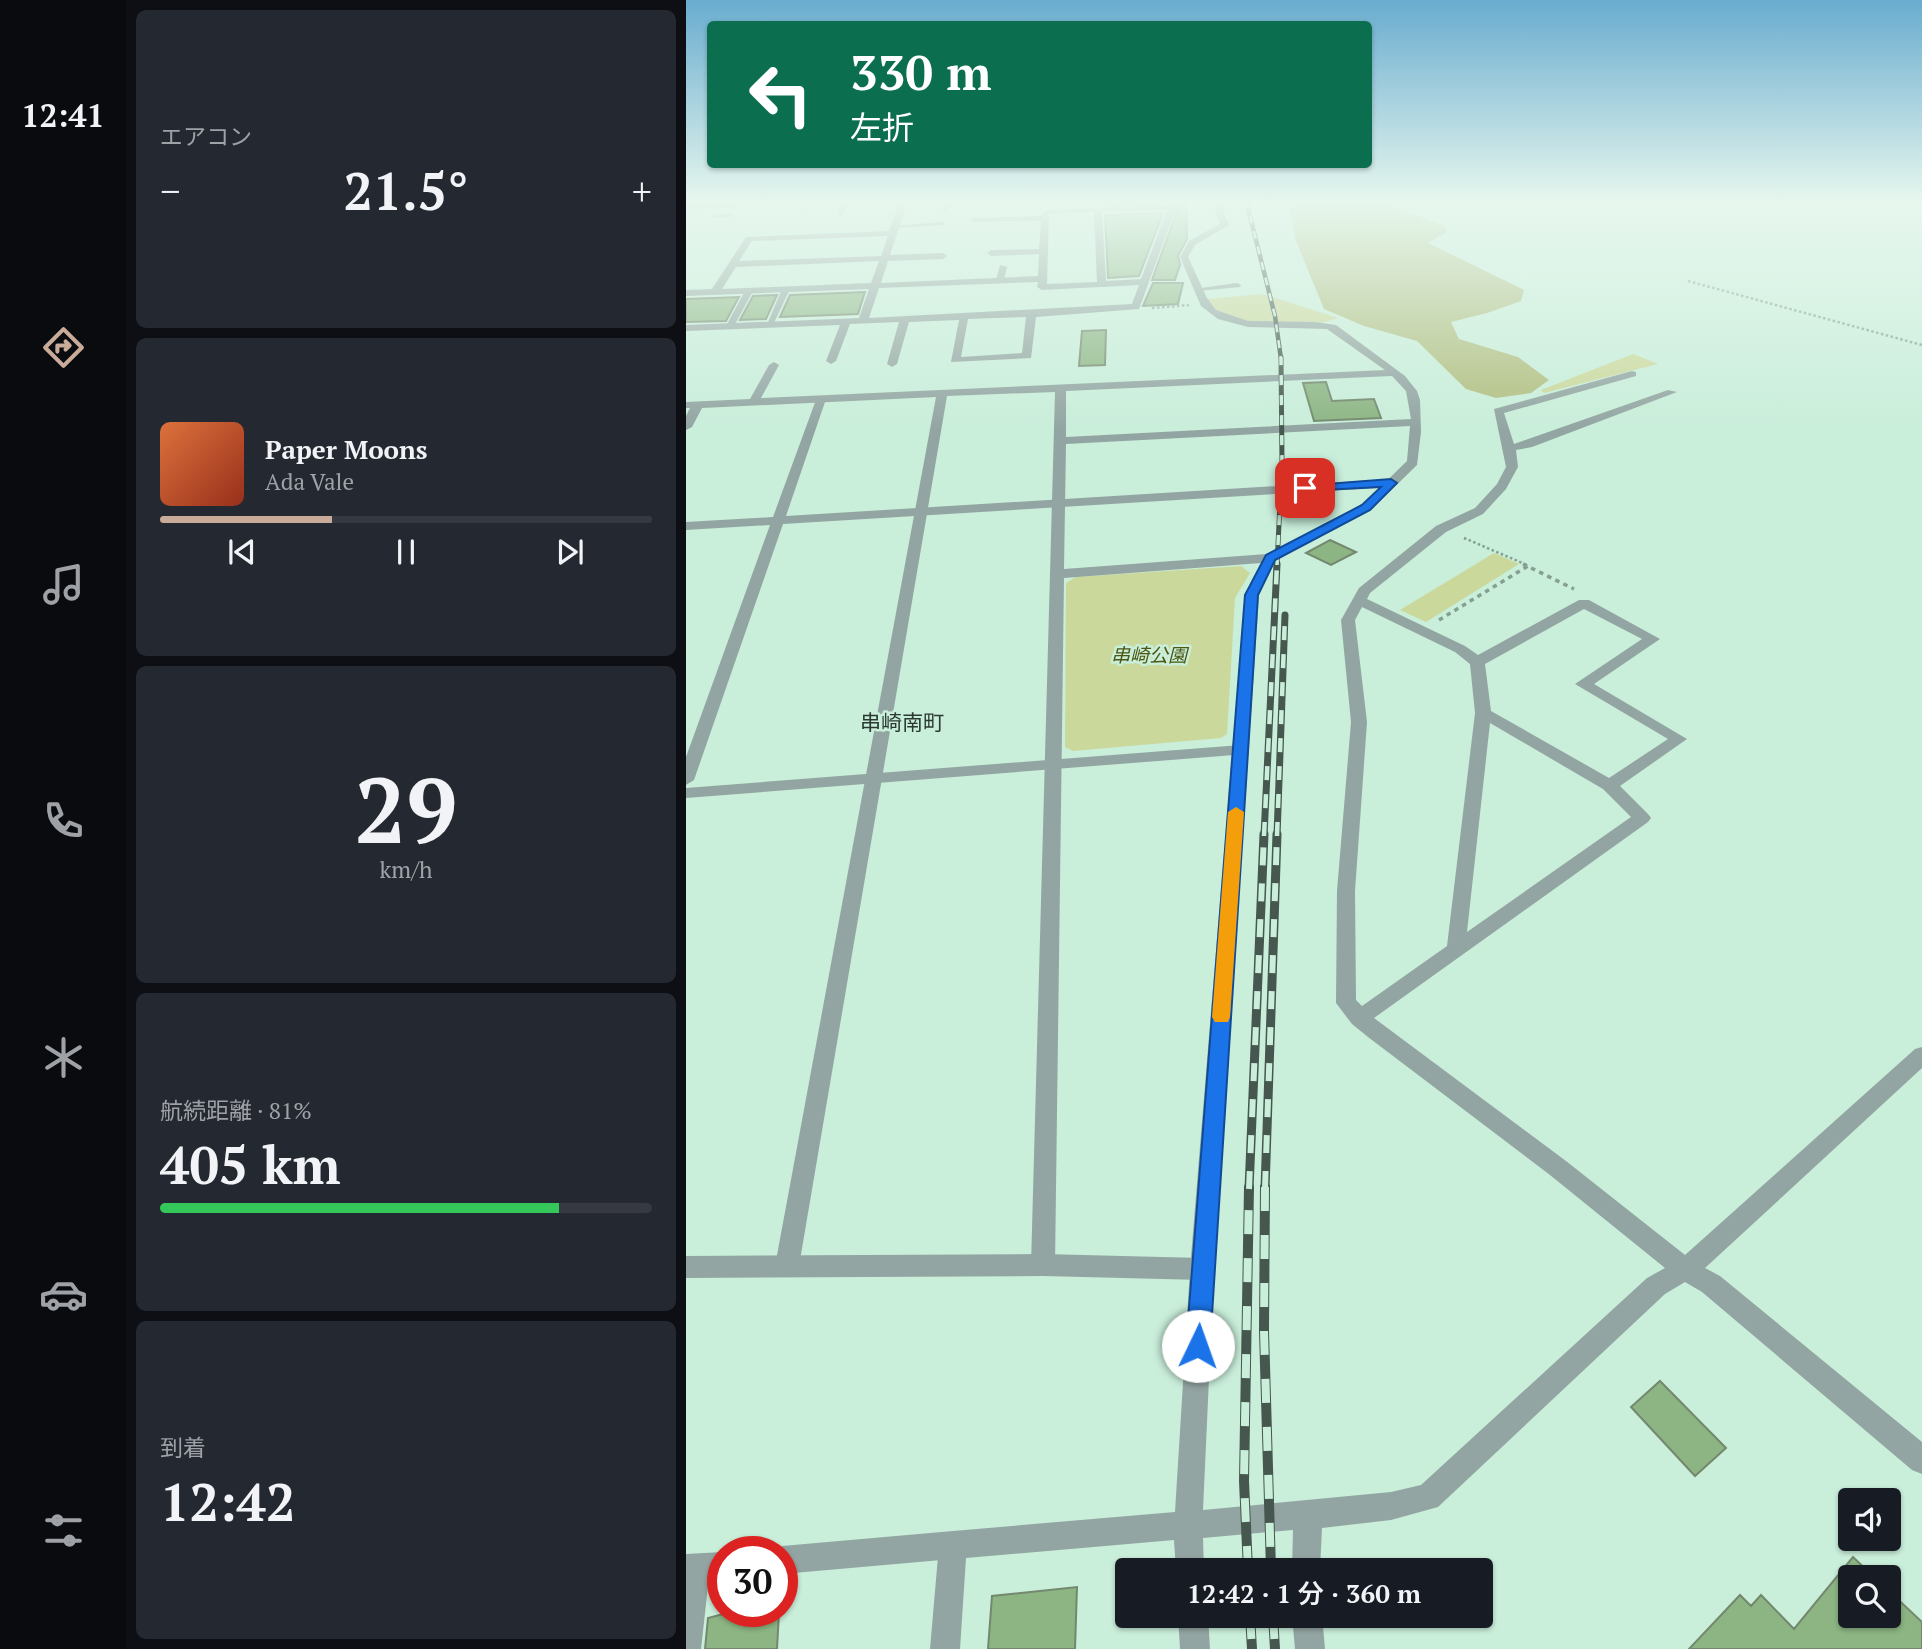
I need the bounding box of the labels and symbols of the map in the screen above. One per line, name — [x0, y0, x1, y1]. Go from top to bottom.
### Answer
pin — [1275, 458, 1335, 518]
park label: 串崎公園 — [1111, 642, 1190, 667]
district label: 串崎南町 — [860, 708, 944, 736]
position arrow — [1161, 1309, 1235, 1383]
speed limit sign: 30 — [707, 1536, 798, 1627]

